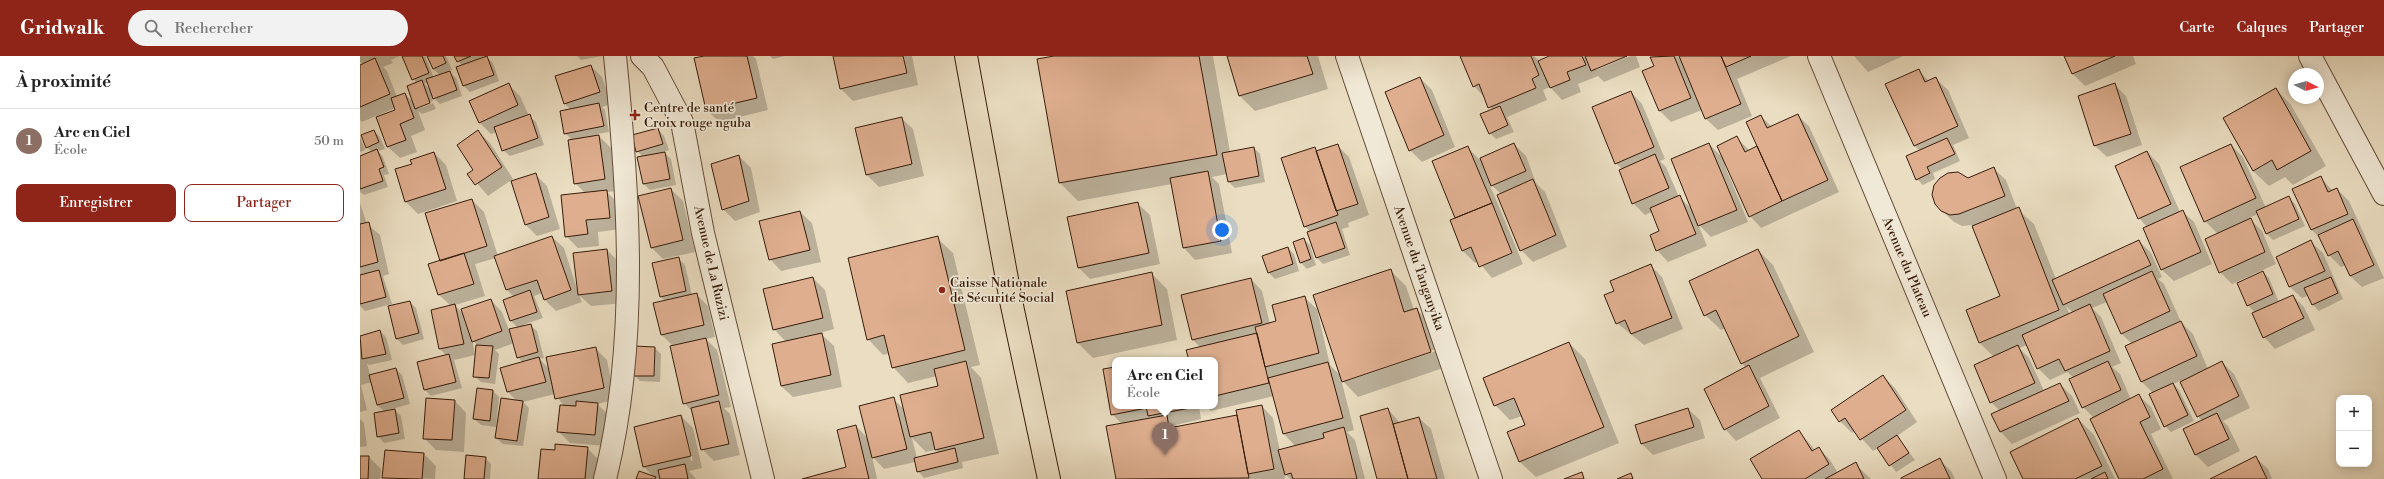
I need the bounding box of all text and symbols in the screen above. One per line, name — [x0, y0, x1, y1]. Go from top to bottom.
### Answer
search box — [128, 10, 408, 46]
text: Gridwalk — [20, 16, 104, 40]
icon: search — [142, 17, 164, 39]
text: Rechercher — [174, 19, 253, 38]
text: Carte — [2179, 19, 2214, 37]
text: Calques — [2236, 19, 2287, 37]
text: Partager — [2309, 19, 2364, 37]
north arrow — [2288, 68, 2324, 104]
text: À proximité — [16, 71, 111, 93]
place label: Centre de santé Croix rouge nguba — [644, 100, 752, 131]
marker: Centre de santé Croix rouge nguba — [629, 109, 641, 121]
text: Arc en Ciel — [54, 123, 131, 142]
text: 1 — [26, 133, 32, 149]
text: 50 m — [314, 133, 344, 149]
text: École — [54, 142, 87, 158]
button: Enregistrer — [16, 184, 176, 222]
button: Partager — [184, 184, 344, 222]
street label: Avenue du Tanganyika — [1390, 202, 1448, 333]
street label: Avenue de La Ruzizi — [690, 203, 732, 322]
street label: Avenue du Plateau — [1878, 214, 1936, 320]
your location — [1212, 220, 1232, 240]
place label: Caisse Nationale de Sécurité Social — [950, 275, 1055, 306]
marker: Caisse Nationale de Sécurité Social — [937, 285, 947, 295]
popup — [1112, 357, 1218, 409]
text: Arc en Ciel — [1127, 366, 1203, 385]
text: École — [1127, 385, 1160, 401]
map controls — [2336, 395, 2372, 467]
button: + — [2336, 395, 2372, 431]
pin: 1 — [1152, 422, 1178, 455]
button: − — [2336, 431, 2372, 467]

